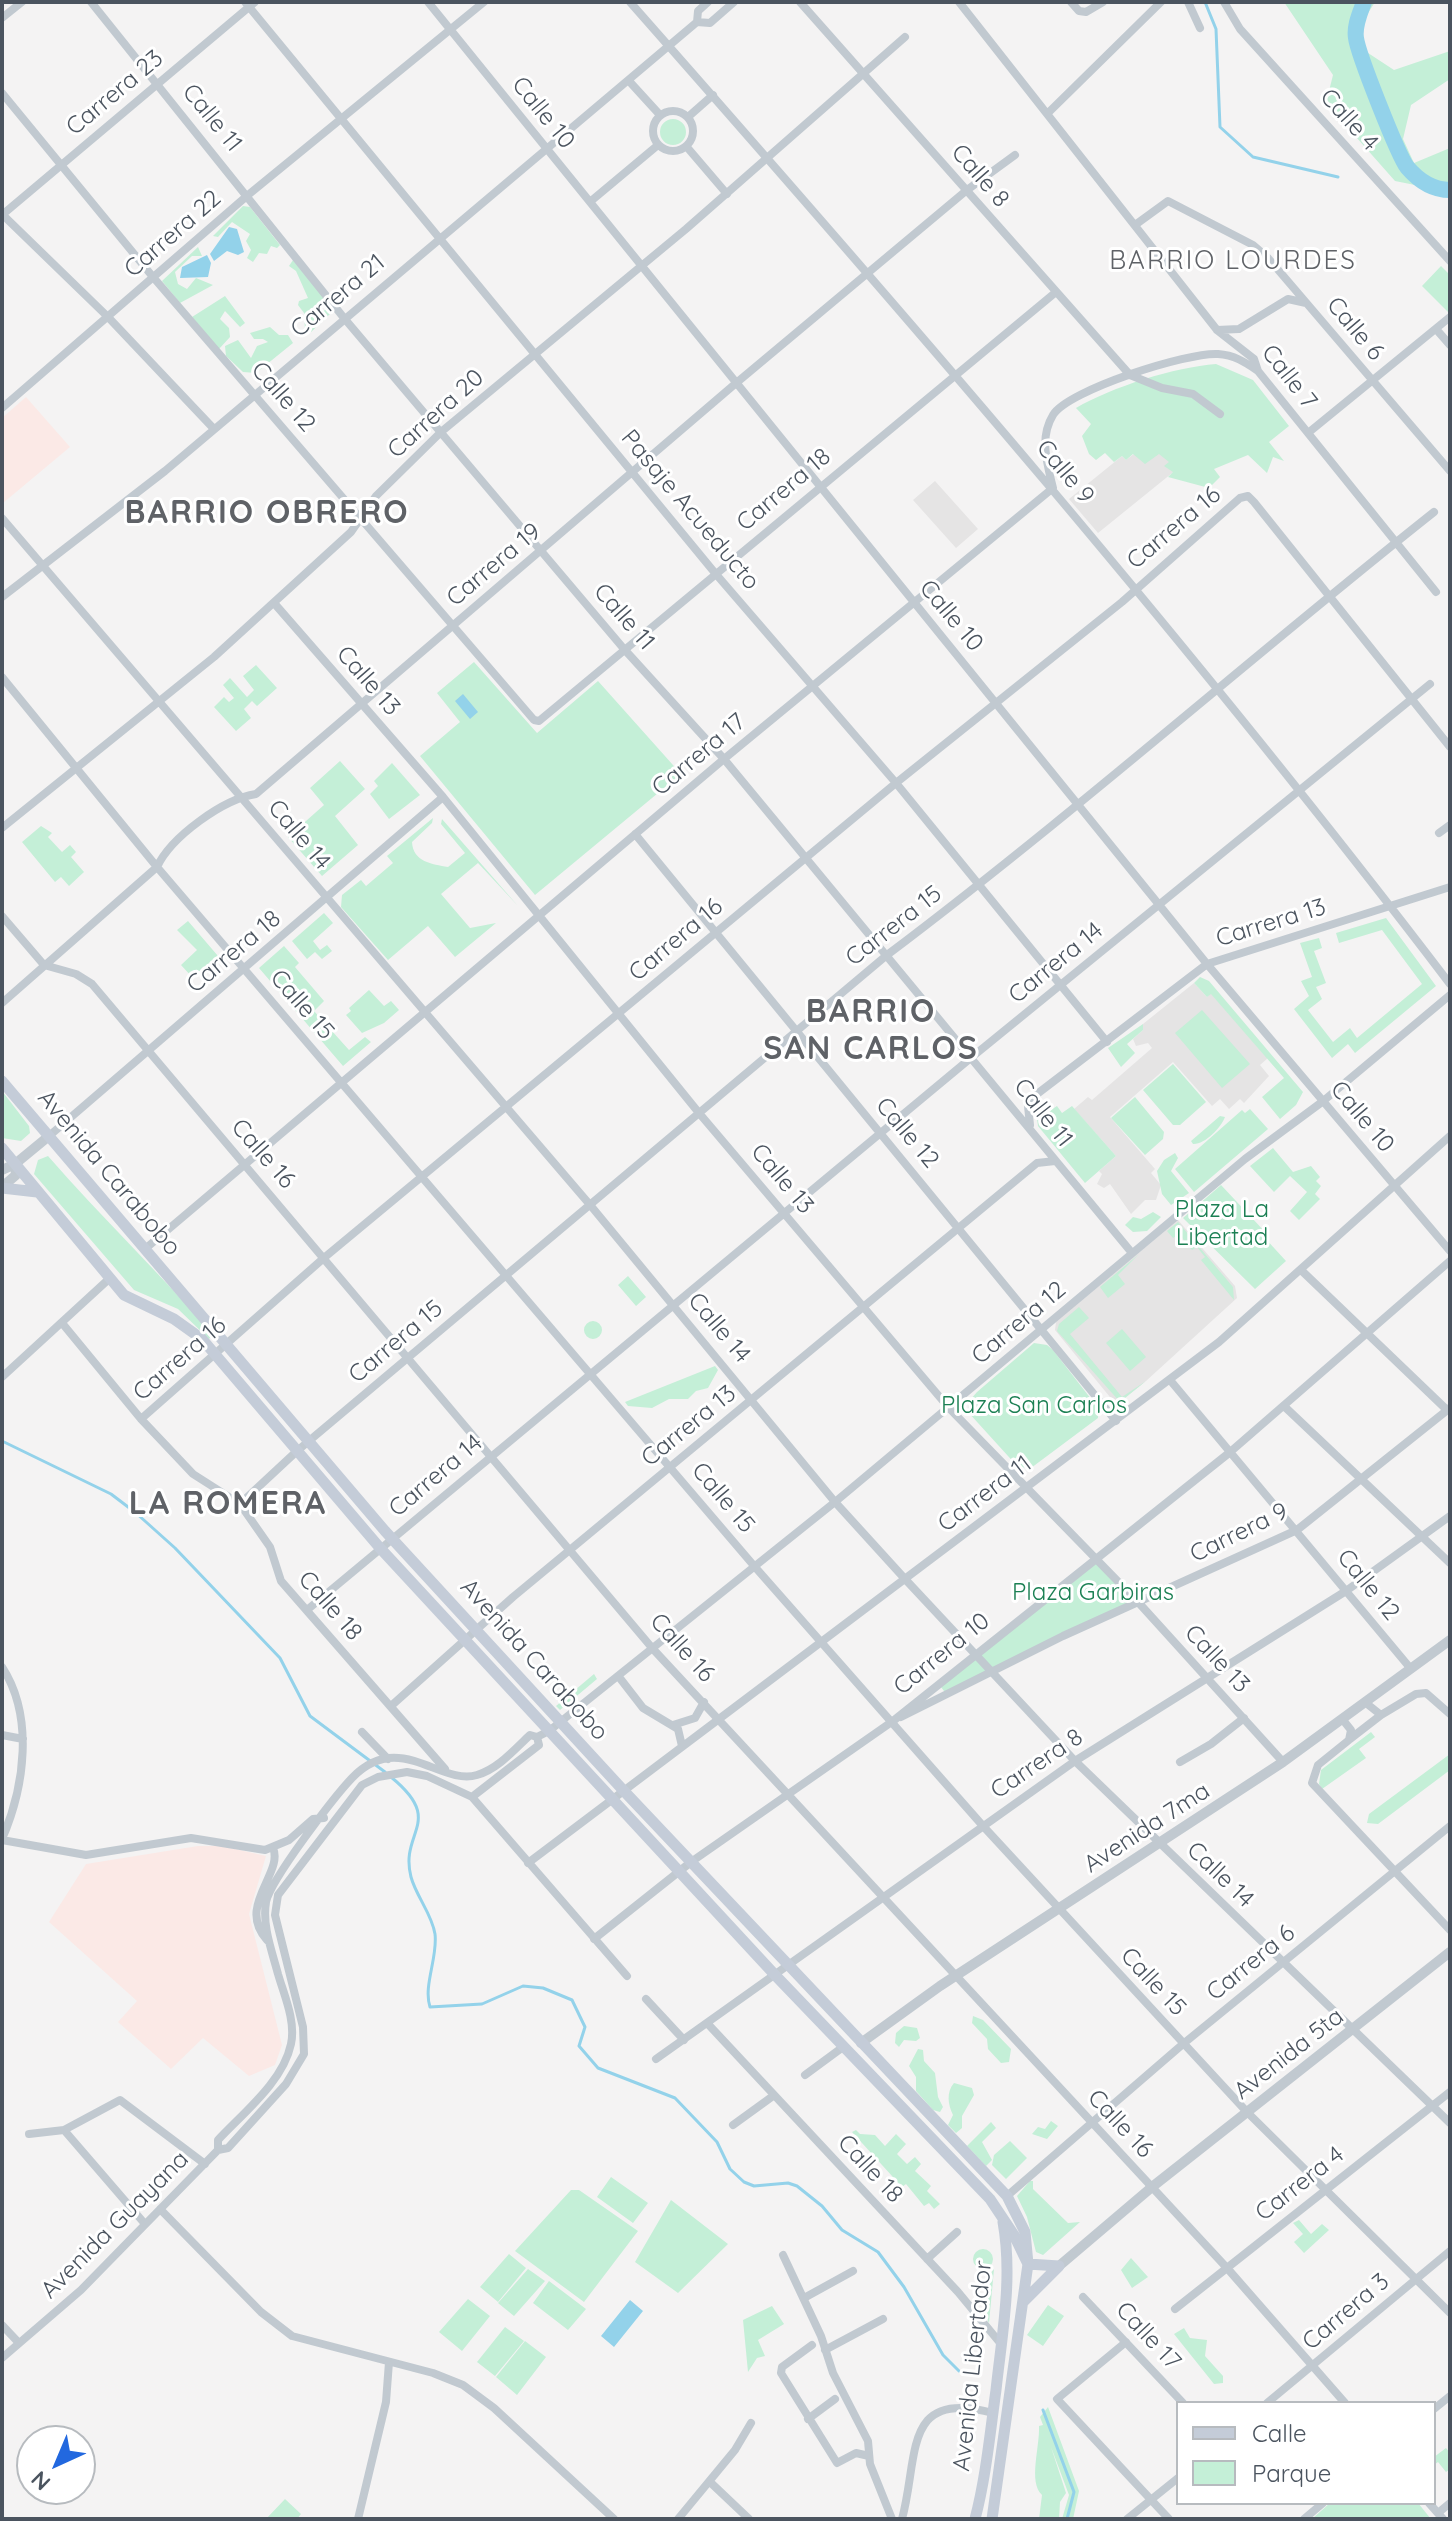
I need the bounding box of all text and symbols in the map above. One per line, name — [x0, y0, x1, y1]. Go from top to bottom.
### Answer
street label: Carrera 23 — [61, 44, 169, 142]
street label: Calle 10 — [505, 71, 581, 155]
street label: Calle 11 — [176, 78, 248, 158]
street label: Calle 4 — [1314, 83, 1384, 157]
street label: Calle 8 — [945, 139, 1015, 213]
street label: Carrera 22 — [119, 184, 227, 284]
district label: BARRIO LOURDES — [1109, 245, 1357, 277]
street label: Carrera 21 — [285, 248, 391, 344]
street label: Calle 6 — [1320, 291, 1390, 367]
street label: Calle 7 — [1255, 339, 1323, 415]
street label: Calle 12 — [245, 356, 321, 438]
street label: Carrera 20 — [382, 363, 490, 465]
street label: Pasaje Acueducto — [615, 424, 765, 596]
street label: Calle 9 — [1030, 434, 1100, 510]
street label: Carrera 18 — [731, 442, 837, 538]
street label: Carrera 16 — [1121, 480, 1227, 576]
district label: BARRIO OBRERO — [125, 494, 409, 532]
street label: Carrera 19 — [441, 517, 547, 613]
street label: Calle 10 — [913, 574, 989, 658]
street label: Calle 11 — [587, 578, 661, 656]
street label: Calle 13 — [330, 640, 406, 722]
street label: Carrera 17 — [646, 708, 752, 802]
street label: Calle 14 — [262, 794, 336, 876]
street label: Carrera 15 — [840, 880, 948, 972]
street label: Carrera 16 — [623, 892, 729, 988]
street label: Carrera 13 — [1213, 893, 1329, 953]
street label: Carrera 18 — [181, 904, 287, 1000]
street label: Carrera 14 — [1003, 916, 1109, 1010]
street label: Calle 15 — [264, 964, 340, 1046]
district label: BARRIO SAN CARLOS — [763, 993, 979, 1068]
street label: Calle 11 — [1007, 1073, 1079, 1153]
street label: Calle 10 — [1324, 1075, 1400, 1159]
street label: Avenida Carabobo — [31, 1084, 187, 1262]
street label: Calle 12 — [869, 1092, 945, 1174]
street label: Calle 16 — [225, 1113, 301, 1195]
street label: Calle 13 — [744, 1138, 820, 1220]
park label: Plaza La Libertad — [1175, 1196, 1269, 1252]
street label: Carrera 12 — [966, 1275, 1072, 1371]
street label: Calle 14 — [682, 1287, 756, 1369]
street label: Carrera 15 — [343, 1294, 449, 1390]
street label: Carrera 16 — [128, 1311, 232, 1407]
street label: Carrera 13 — [636, 1379, 742, 1473]
park label: Plaza San Carlos — [941, 1392, 1127, 1420]
street label: Carrera 14 — [383, 1429, 489, 1523]
street label: Carrera 11 — [933, 1450, 1037, 1538]
street label: Calle 15 — [685, 1457, 761, 1539]
district label: LA ROMERA — [129, 1485, 327, 1523]
street label: Carrera 9 — [1185, 1497, 1293, 1569]
street label: Calle 12 — [1331, 1544, 1405, 1626]
street label: Calle 18 — [292, 1565, 368, 1647]
street label: Avenida Carabobo — [454, 1573, 614, 1747]
park label: Plaza Garbiras — [1012, 1579, 1174, 1607]
street label: Carrera 10 — [888, 1607, 996, 1701]
street label: Calle 16 — [644, 1608, 720, 1688]
street label: Calle 13 — [1178, 1619, 1256, 1699]
street label: Carrera 8 — [986, 1723, 1088, 1805]
street label: Avenida 7ma — [1079, 1777, 1215, 1879]
street label: Calle 14 — [1180, 1836, 1260, 1914]
street label: Carrera 6 — [1201, 1919, 1301, 2007]
street label: Calle 15 — [1114, 1942, 1192, 2022]
street label: Avenida 5ta — [1228, 2002, 1350, 2106]
street label: Calle 16 — [1081, 2084, 1159, 2164]
street label: Calle 18 — [831, 2129, 909, 2209]
street label: Carrera 4 — [1250, 2141, 1350, 2227]
street label: Avenida Guayana — [35, 2145, 195, 2305]
street label: Avenida Libertador — [948, 2259, 998, 2473]
street label: Carrera 3 — [1297, 2267, 1395, 2357]
street label: Calle 17 — [1109, 2296, 1187, 2376]
legend — [1176, 2401, 1436, 2505]
text: Calle — [1252, 2418, 1307, 2448]
north arrow — [16, 2425, 96, 2505]
text: Parque — [1252, 2458, 1331, 2488]
text: N — [25, 2465, 56, 2497]

